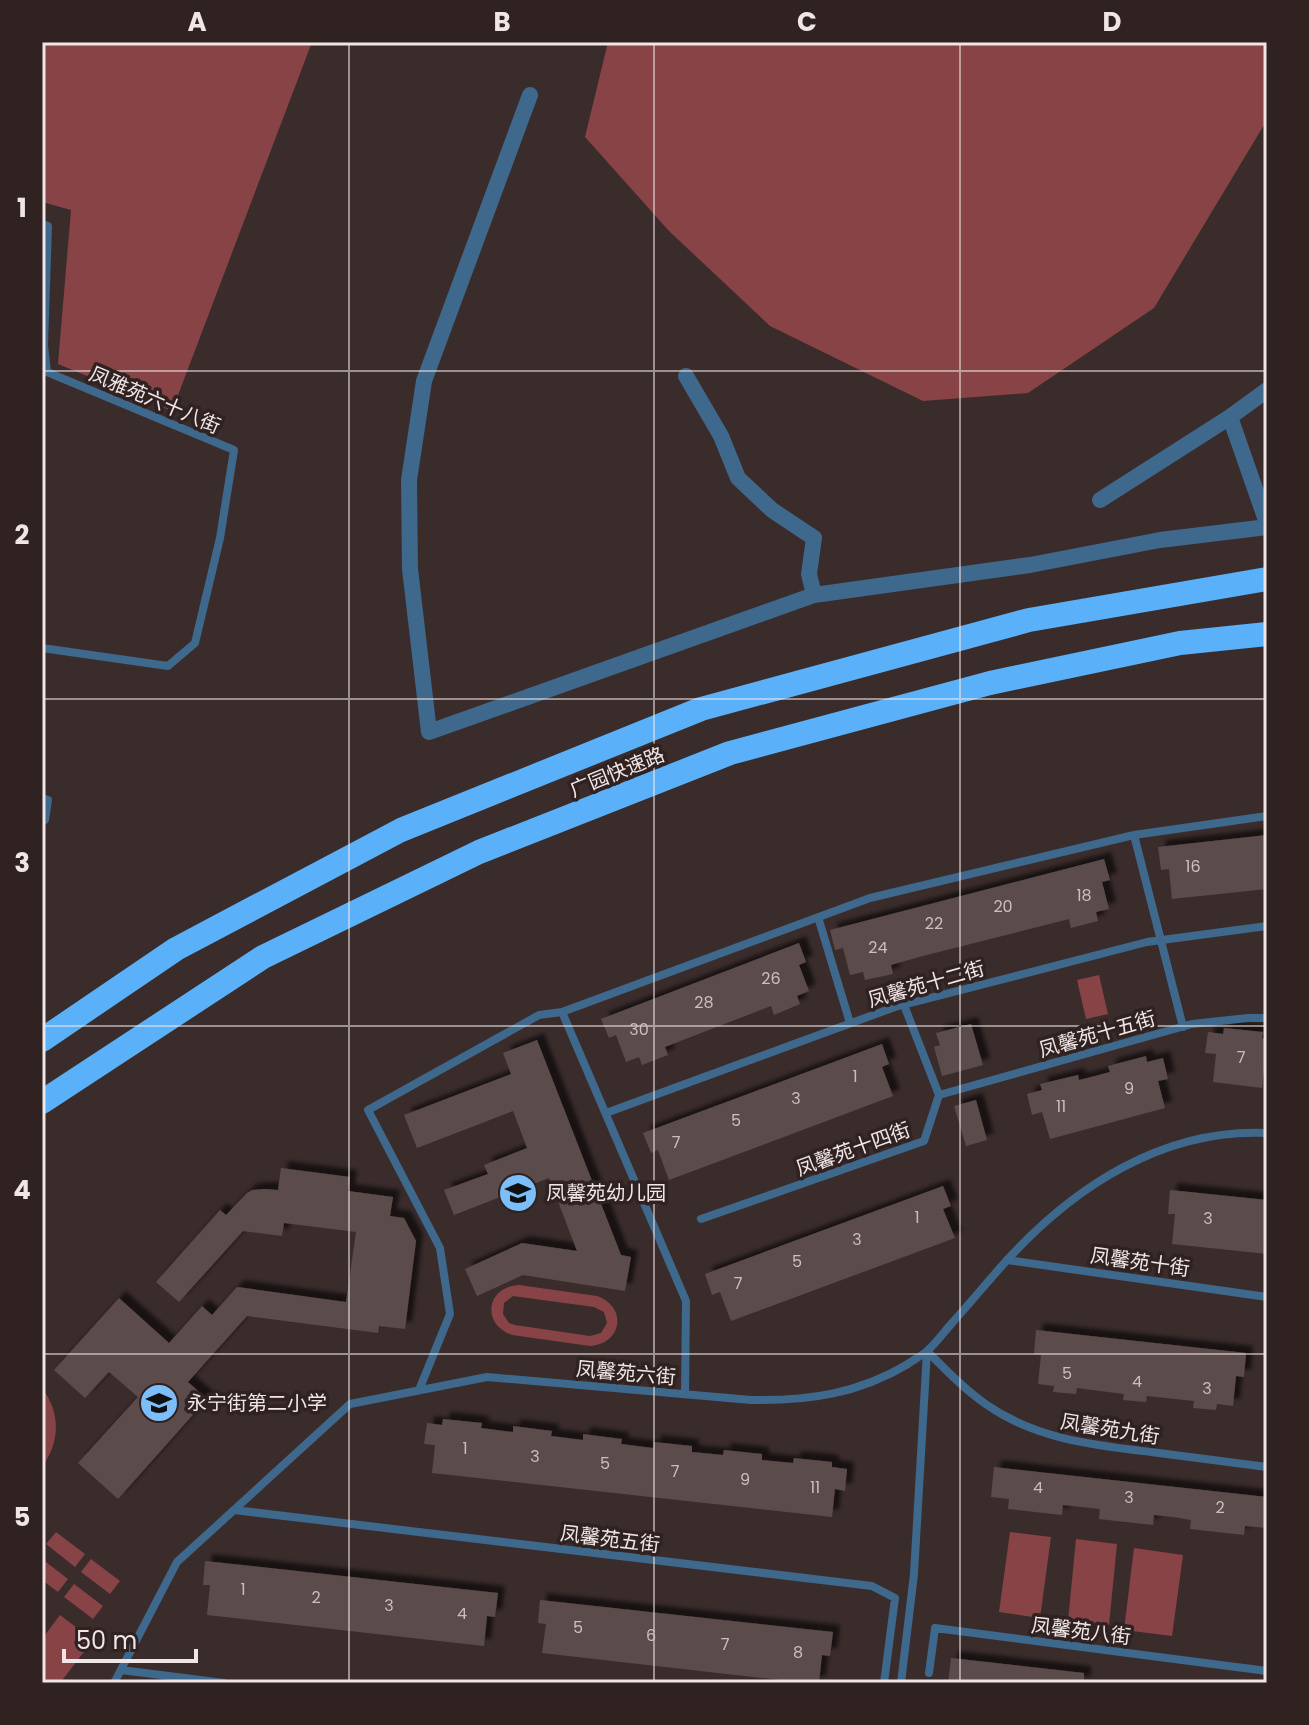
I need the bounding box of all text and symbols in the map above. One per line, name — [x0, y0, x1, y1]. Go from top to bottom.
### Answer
text: A — [187, 4, 207, 40]
text: B — [493, 4, 511, 40]
text: C — [797, 4, 817, 40]
text: D — [1103, 4, 1122, 40]
text: 1 — [17, 190, 27, 226]
street label: 凤雅苑六十八街 — [85, 360, 225, 440]
text: 2 — [15, 517, 30, 553]
street label: 广园快速路 — [565, 740, 669, 804]
text: 3 — [14, 845, 30, 881]
house number: 16 — [1185, 855, 1201, 878]
house number: 18 — [1076, 884, 1092, 907]
house number: 20 — [993, 895, 1013, 918]
house number: 22 — [925, 912, 943, 935]
house number: 24 — [868, 936, 888, 959]
street label: 凤馨苑十二街 — [864, 954, 988, 1014]
house number: 26 — [761, 967, 781, 990]
house number: 28 — [694, 991, 714, 1014]
street label: 凤馨苑十五街 — [1035, 1004, 1159, 1064]
house number: 30 — [629, 1018, 649, 1041]
house number: 7 — [1237, 1046, 1246, 1069]
house number: 1 — [852, 1065, 858, 1088]
house number: 9 — [1124, 1077, 1134, 1100]
house number: 3 — [791, 1087, 801, 1110]
house number: 11 — [1056, 1095, 1066, 1118]
house number: 5 — [731, 1109, 741, 1132]
street label: 凤馨苑十四街 — [792, 1115, 914, 1183]
house number: 7 — [672, 1131, 681, 1154]
text: 4 — [13, 1172, 31, 1208]
school or university icon: 凤馨苑幼儿园 — [497, 1172, 539, 1214]
place label: 凤馨苑幼儿园 — [546, 1179, 666, 1207]
house number: 1 — [914, 1206, 920, 1229]
house number: 3 — [1203, 1207, 1213, 1230]
house number: 3 — [852, 1228, 862, 1251]
street label: 凤馨苑十街 — [1089, 1241, 1191, 1283]
house number: 5 — [792, 1250, 802, 1273]
house number: 7 — [734, 1272, 743, 1295]
street label: 凤馨苑六街 — [575, 1355, 677, 1391]
house number: 5 — [1062, 1362, 1072, 1385]
house number: 4 — [1132, 1370, 1142, 1393]
house number: 3 — [1202, 1377, 1212, 1400]
school or university icon: 永宁街第二小学 — [138, 1382, 180, 1424]
place label: 永宁街第二小学 — [187, 1389, 327, 1417]
street label: 凤馨苑九街 — [1058, 1407, 1162, 1451]
house number: 1 — [462, 1437, 468, 1460]
house number: 3 — [530, 1445, 540, 1468]
house number: 5 — [600, 1452, 610, 1475]
house number: 7 — [671, 1460, 680, 1483]
house number: 9 — [740, 1468, 750, 1491]
house number: 11 — [810, 1476, 820, 1499]
house number: 4 — [1033, 1476, 1043, 1499]
house number: 3 — [1124, 1486, 1134, 1509]
house number: 2 — [1215, 1496, 1225, 1519]
text: 5 — [14, 1499, 30, 1535]
street label: 凤馨苑五街 — [559, 1519, 661, 1559]
house number: 1 — [240, 1578, 246, 1601]
house number: 2 — [311, 1586, 321, 1609]
house number: 3 — [384, 1594, 394, 1617]
house number: 4 — [457, 1602, 467, 1625]
street label: 凤馨苑八街 — [1030, 1611, 1132, 1651]
scale bar — [64, 1613, 196, 1663]
house number: 5 — [573, 1616, 583, 1639]
text: 50 m — [76, 1624, 137, 1657]
house number: 6 — [646, 1624, 656, 1647]
house number: 7 — [721, 1633, 730, 1656]
house number: 8 — [793, 1641, 803, 1664]

